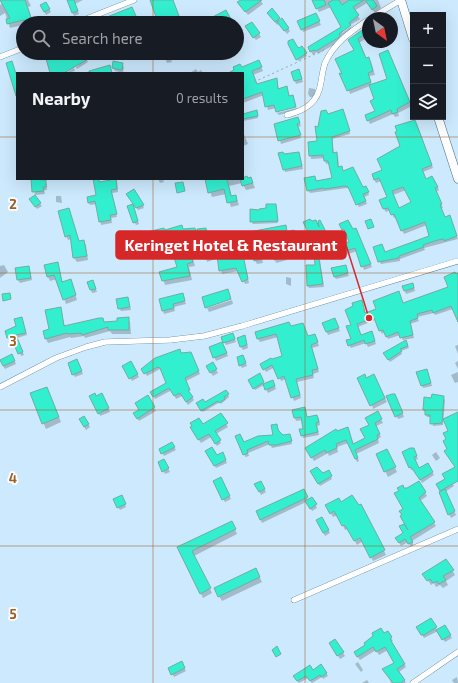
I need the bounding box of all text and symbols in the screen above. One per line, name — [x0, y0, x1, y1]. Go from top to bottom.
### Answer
north arrow — [362, 12, 398, 48]
map controls — [410, 12, 446, 120]
button: + — [410, 12, 446, 48]
search box — [16, 16, 244, 60]
icon: search — [30, 27, 52, 49]
text: Search here — [62, 29, 143, 47]
button: − — [410, 48, 446, 84]
button: layers — [410, 84, 446, 120]
text: Nearby — [32, 88, 90, 108]
text: 0 results — [176, 90, 228, 106]
text: 2 — [9, 196, 17, 212]
callout: Keringet Hotel & Restaurant — [116, 231, 346, 259]
text: Keringet Hotel & Restaurant — [124, 235, 338, 254]
text: 3 — [9, 333, 17, 349]
text: 4 — [9, 470, 17, 486]
text: 5 — [9, 606, 17, 622]

